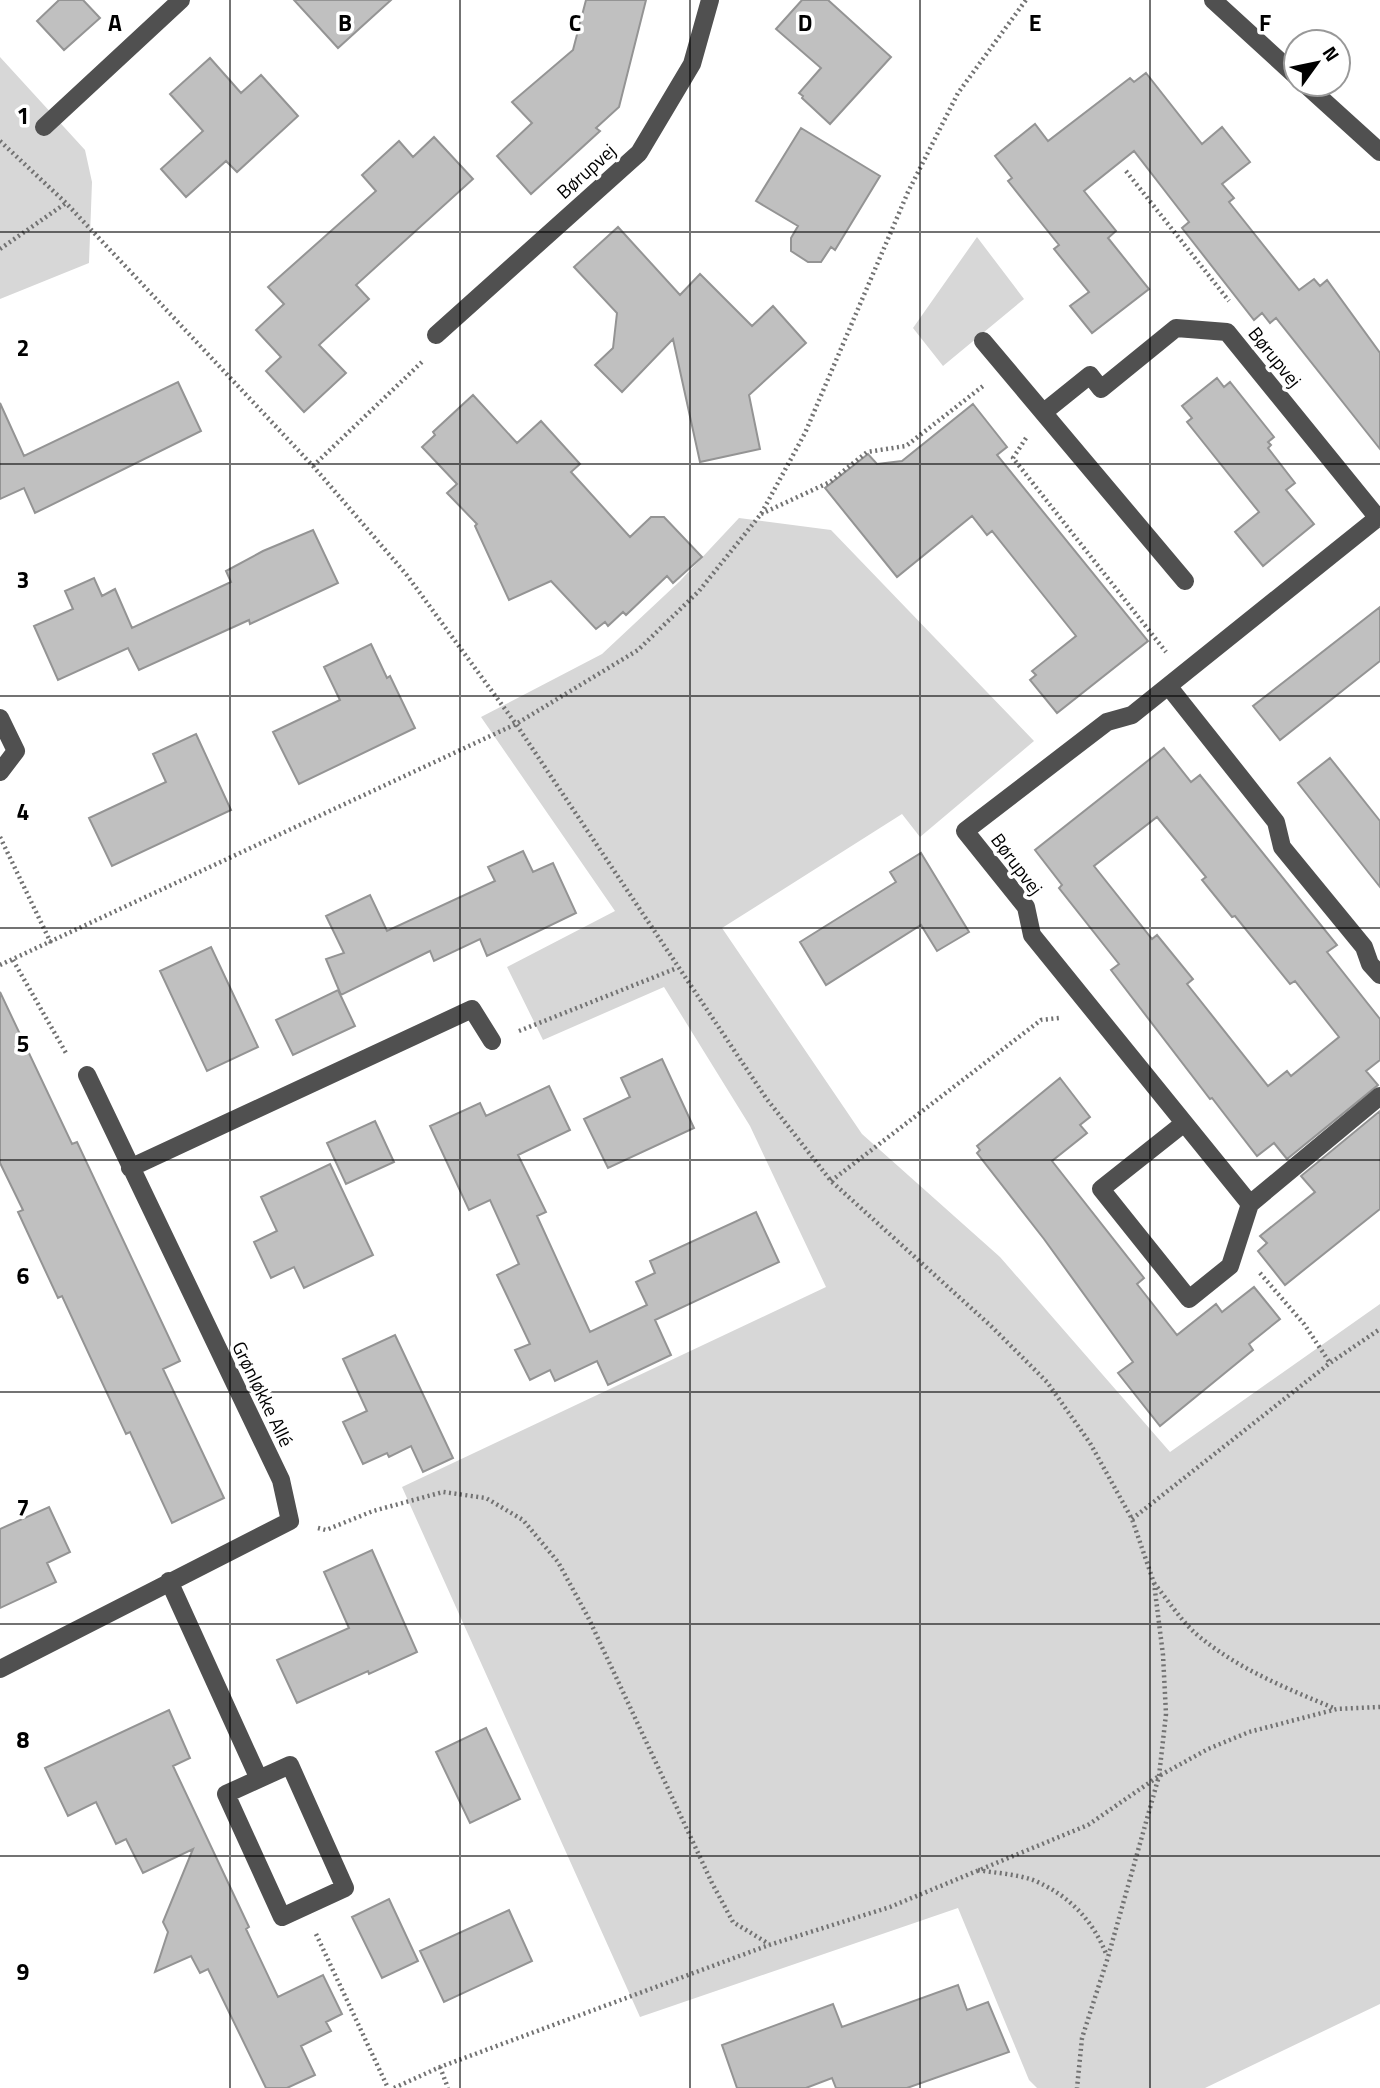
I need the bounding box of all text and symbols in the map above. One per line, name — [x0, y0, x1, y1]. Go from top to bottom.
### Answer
text: A — [108, 5, 122, 40]
text: B — [338, 5, 352, 40]
text: C — [569, 5, 581, 40]
text: D — [798, 5, 812, 40]
text: E — [1029, 5, 1041, 40]
text: F — [1259, 5, 1271, 40]
north arrow — [1282, 28, 1352, 98]
text: N — [1316, 40, 1347, 67]
text: 1 — [17, 98, 29, 133]
street label: Børupvej — [550, 136, 622, 205]
street label: Børupvej — [1242, 320, 1309, 393]
text: 2 — [17, 330, 29, 365]
text: 3 — [17, 562, 29, 597]
text: 4 — [17, 794, 29, 829]
street label: Børupvej — [984, 827, 1050, 901]
text: 5 — [17, 1026, 29, 1061]
text: 6 — [17, 1258, 30, 1293]
street label: Grønløkke Allé — [225, 1336, 302, 1451]
text: 7 — [17, 1490, 29, 1525]
text: 8 — [17, 1722, 30, 1757]
text: 9 — [17, 1954, 30, 1989]

